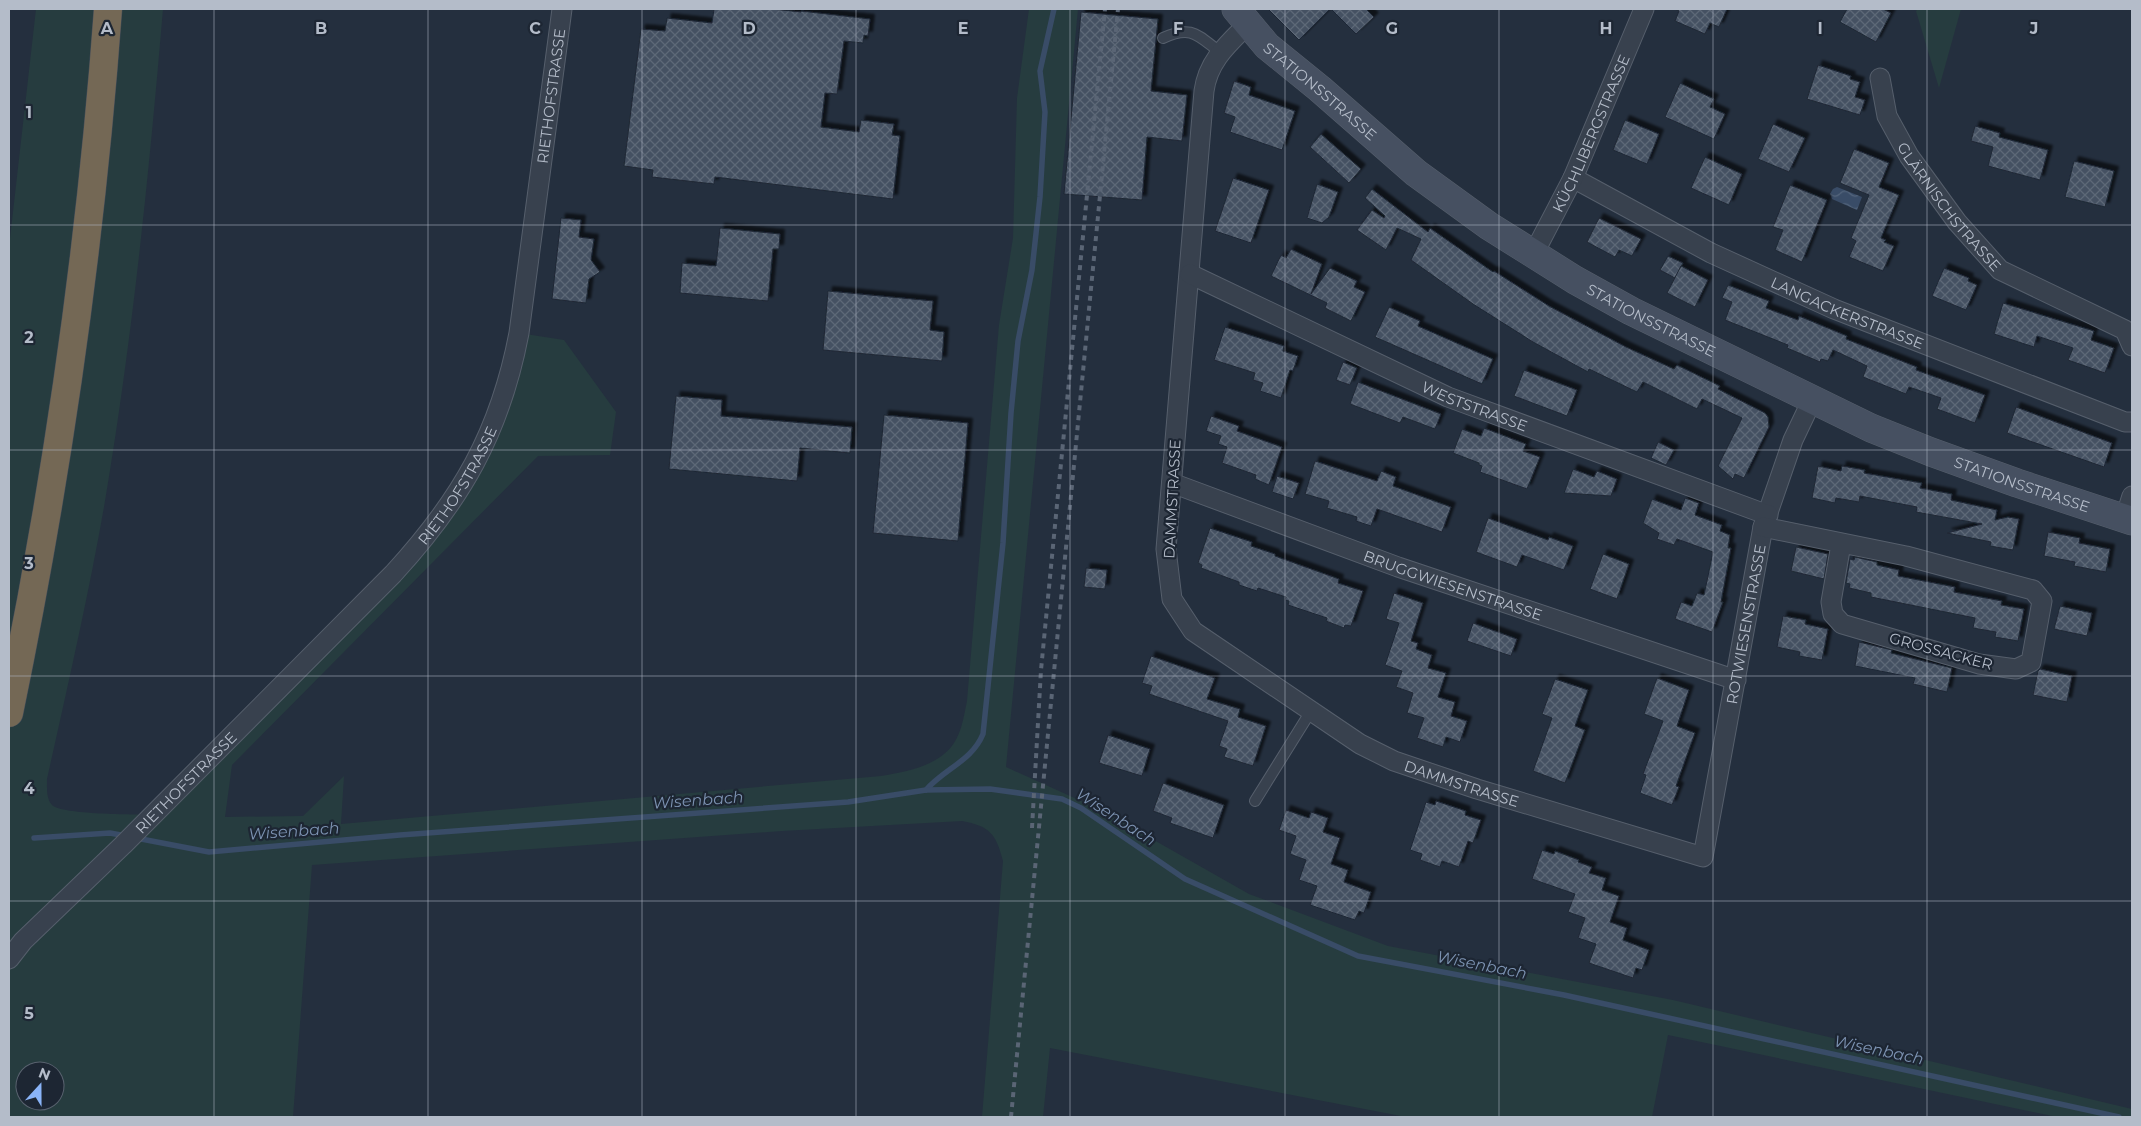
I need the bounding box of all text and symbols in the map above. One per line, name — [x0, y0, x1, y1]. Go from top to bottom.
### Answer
text: A — [100, 19, 114, 38]
text: B — [315, 19, 327, 38]
text: C — [529, 19, 541, 38]
text: D — [742, 19, 756, 38]
text: E — [958, 19, 968, 38]
text: F — [1173, 19, 1183, 38]
text: G — [1386, 19, 1398, 38]
text: H — [1600, 19, 1612, 38]
text: I — [1817, 19, 1823, 38]
text: J — [2029, 19, 2038, 38]
street label: RIETHOFSTRASSE — [532, 27, 569, 165]
street label: STATIONSSTRASSE — [1260, 38, 1381, 144]
street label: KÜCHLIBERGSTRASSE — [1548, 51, 1633, 215]
text: 1 — [26, 103, 32, 122]
street label: GLÄRNISCHSTRASSE — [1894, 139, 2006, 275]
street label: LANGACKERSTRASSE — [1768, 272, 1927, 353]
street label: STATIONSSTRASSE — [1583, 279, 1719, 360]
text: 2 — [24, 328, 34, 347]
street label: WESTSTRASSE — [1419, 376, 1530, 435]
street label: RIETHOFSTRASSE — [413, 423, 500, 548]
street label: DAMMSTRASSE — [1159, 439, 1185, 559]
street label: STATIONSSTRASSE — [1952, 452, 2092, 516]
street label: ROTWIESENSTRASSE — [1721, 543, 1769, 706]
street label: BRUGGWIESENSTRASSE — [1361, 546, 1545, 624]
text: 3 — [23, 554, 34, 573]
street label: GROSSACKER — [1887, 628, 1995, 674]
street label: RIETHOFSTRASSE — [131, 727, 240, 837]
street label: DAMMSTRASSE — [1402, 756, 1521, 811]
text: 4 — [23, 779, 35, 798]
water label: Wisenbach — [1073, 784, 1159, 850]
water label: Wisenbach — [652, 787, 744, 813]
water label: Wisenbach — [248, 818, 340, 844]
water label: Wisenbach — [1435, 947, 1529, 983]
text: 5 — [24, 1004, 34, 1023]
water label: Wisenbach — [1832, 1031, 1926, 1069]
north arrow — [15, 1061, 65, 1111]
text: N — [36, 1063, 53, 1084]

